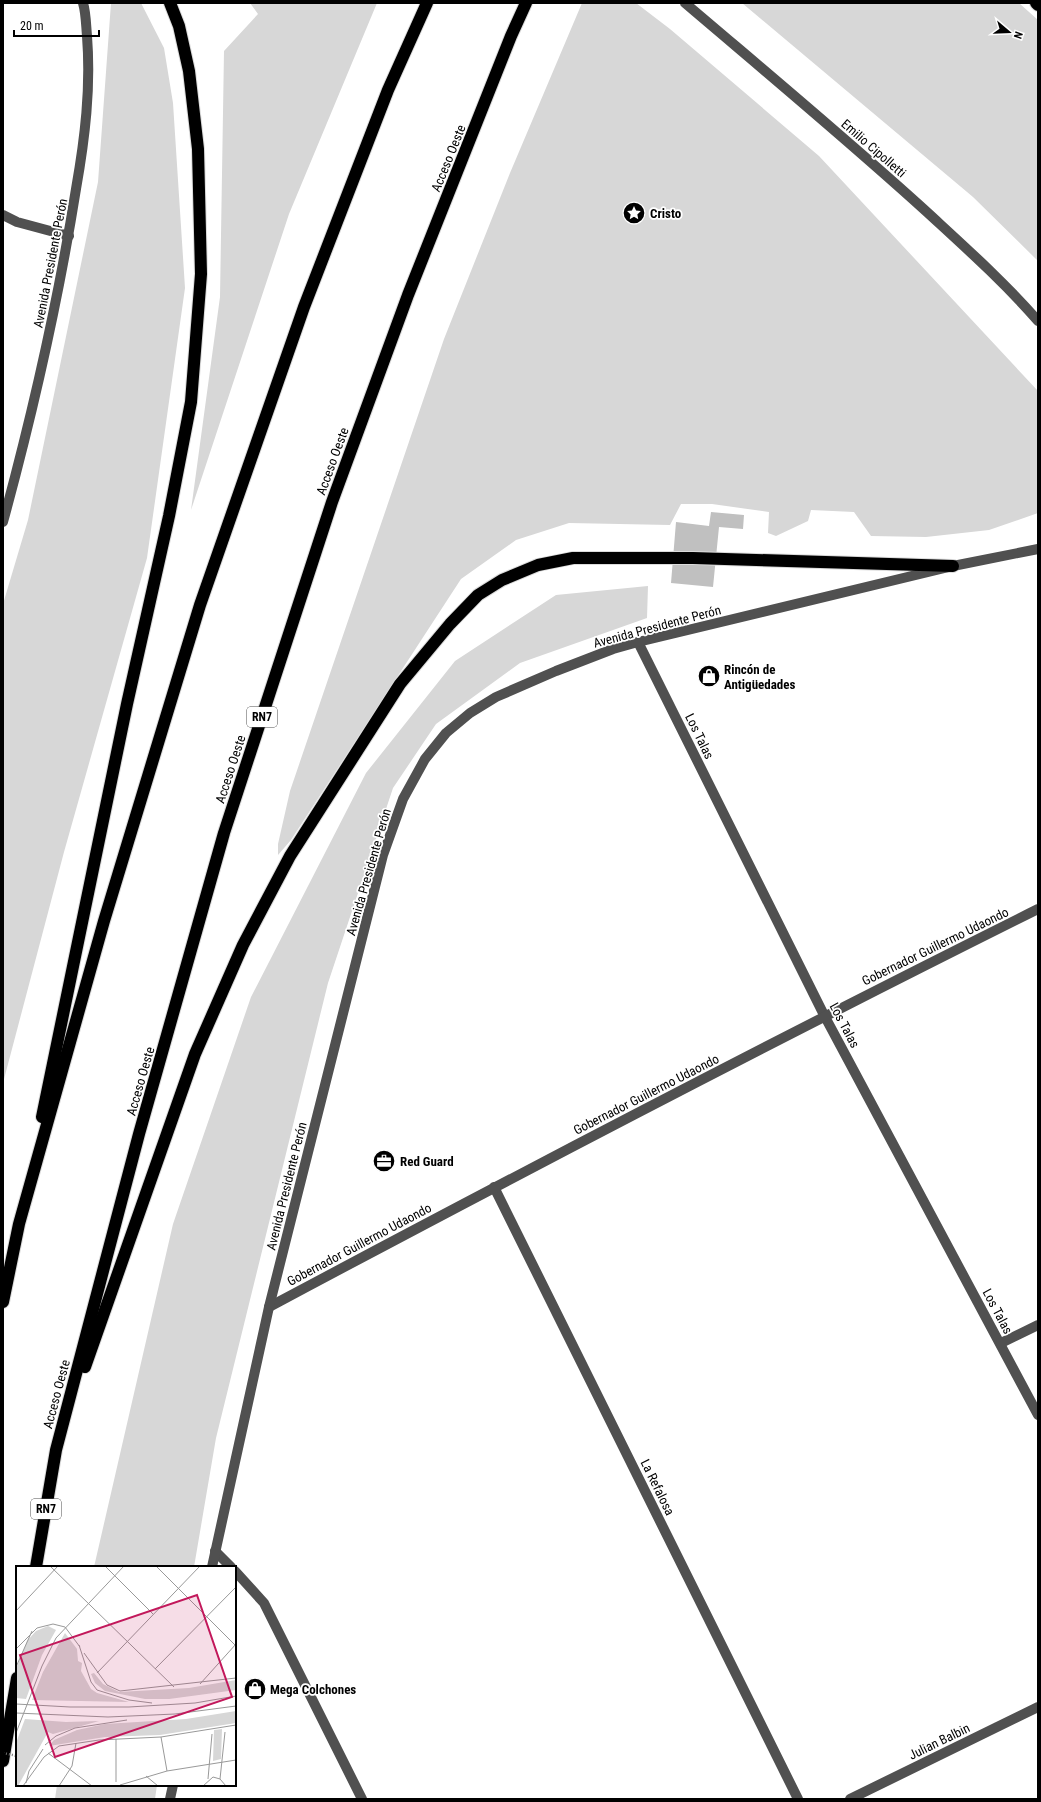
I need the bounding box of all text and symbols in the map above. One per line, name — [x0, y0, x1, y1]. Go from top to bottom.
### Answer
scale bar — [14, 12, 99, 38]
north arrow — [989, 12, 1029, 52]
text: 20 m — [20, 19, 44, 33]
text: N — [1011, 30, 1025, 41]
street label: Emilio Cipolletti — [838, 116, 909, 181]
street label: Acceso Oeste — [428, 123, 469, 194]
street label: Avenida Presidente Perón — [31, 197, 70, 329]
place icon: Cristo — [621, 200, 647, 226]
place label: Cristo — [650, 206, 682, 221]
street label: Acceso Oeste — [313, 425, 352, 497]
street label: Avenida Presidente Perón — [592, 602, 723, 651]
place label: Rincón de Antigüedades — [724, 662, 796, 692]
shop icon: Rincón de Antigüedades — [696, 663, 722, 689]
road number: RN7 — [247, 707, 277, 727]
street label: Los Talas — [682, 711, 717, 761]
street label: Acceso Oeste — [212, 733, 249, 805]
street label: Avenida Presidente Perón — [343, 807, 394, 937]
street label: Gobernador Guillermo Udaondo — [860, 904, 1011, 989]
street label: Los Talas — [826, 1000, 863, 1050]
street label: Acceso Oeste — [124, 1045, 157, 1117]
street label: Gobernador Guillermo Udaondo — [571, 1051, 721, 1138]
street label: Avenida Presidente Perón — [263, 1121, 310, 1252]
office icon: Red Guard — [371, 1148, 397, 1174]
place label: Red Guard — [400, 1154, 454, 1169]
street label: Gobernador Guillermo Udaondo — [285, 1200, 434, 1289]
street label: Los Talas — [979, 1286, 1016, 1336]
street label: Acceso Oeste — [40, 1358, 73, 1430]
street label: La Refalosa — [638, 1457, 678, 1518]
road number: RN7 — [31, 1499, 61, 1519]
inset map — [16, 1566, 236, 1786]
shop icon: Mega Colchones — [242, 1676, 268, 1702]
place label: Mega Colchones — [270, 1682, 356, 1697]
street label: Julian Balbin — [906, 1720, 972, 1763]

